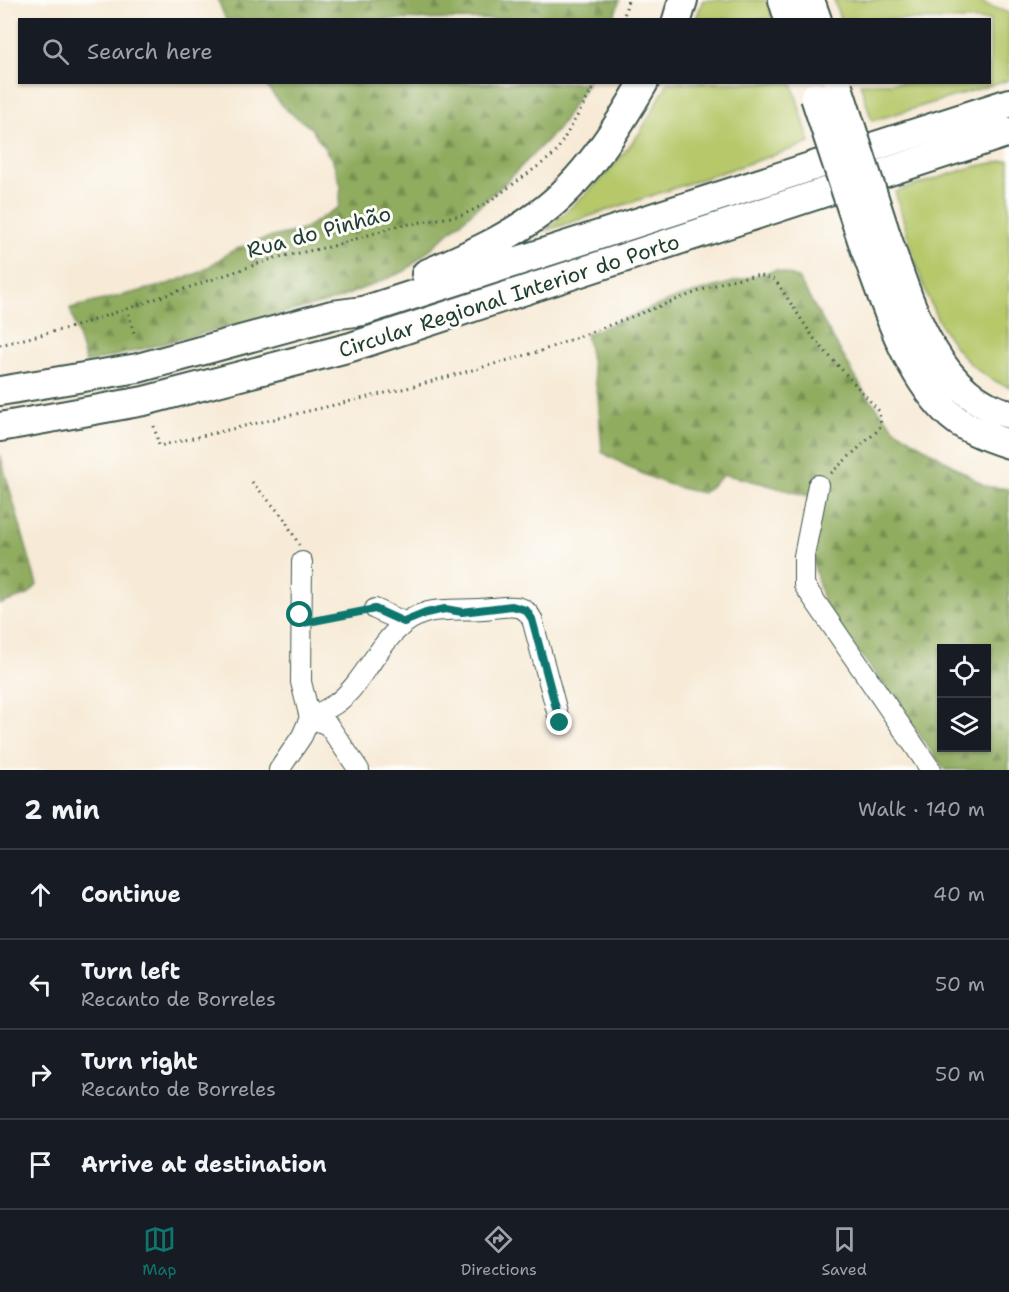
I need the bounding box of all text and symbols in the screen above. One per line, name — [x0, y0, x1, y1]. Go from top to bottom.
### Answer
search box — [18, 18, 991, 84]
icon: search — [39, 35, 72, 68]
text: Search here — [87, 37, 213, 66]
street label: Rua do Pinhão — [244, 199, 394, 265]
street label: Circular Regional Interior do Porto — [335, 228, 683, 364]
route start — [286, 601, 312, 627]
map controls — [937, 644, 991, 752]
button: locate — [937, 644, 991, 698]
button: layers — [937, 698, 991, 752]
route end — [546, 709, 572, 735]
text: 2 min — [24, 792, 100, 827]
text: Walk · 140 m — [858, 796, 985, 822]
icon: ahead — [24, 878, 57, 911]
text: Continue — [81, 880, 181, 909]
text: 40 m — [933, 881, 985, 907]
text: Turn left — [81, 957, 180, 986]
icon: left — [24, 968, 57, 1001]
text: 50 m — [935, 971, 985, 997]
text: Recanto de Borreles — [81, 986, 276, 1012]
text: Turn right — [81, 1047, 198, 1076]
icon: right — [24, 1058, 57, 1091]
text: 50 m — [935, 1061, 985, 1087]
text: Recanto de Borreles — [81, 1076, 276, 1102]
icon: arrive — [24, 1148, 57, 1181]
text: Arrive at destination — [81, 1150, 327, 1179]
tab: Map — [142, 1223, 176, 1280]
tab: Directions — [461, 1223, 537, 1280]
tab: Saved — [821, 1223, 867, 1280]

